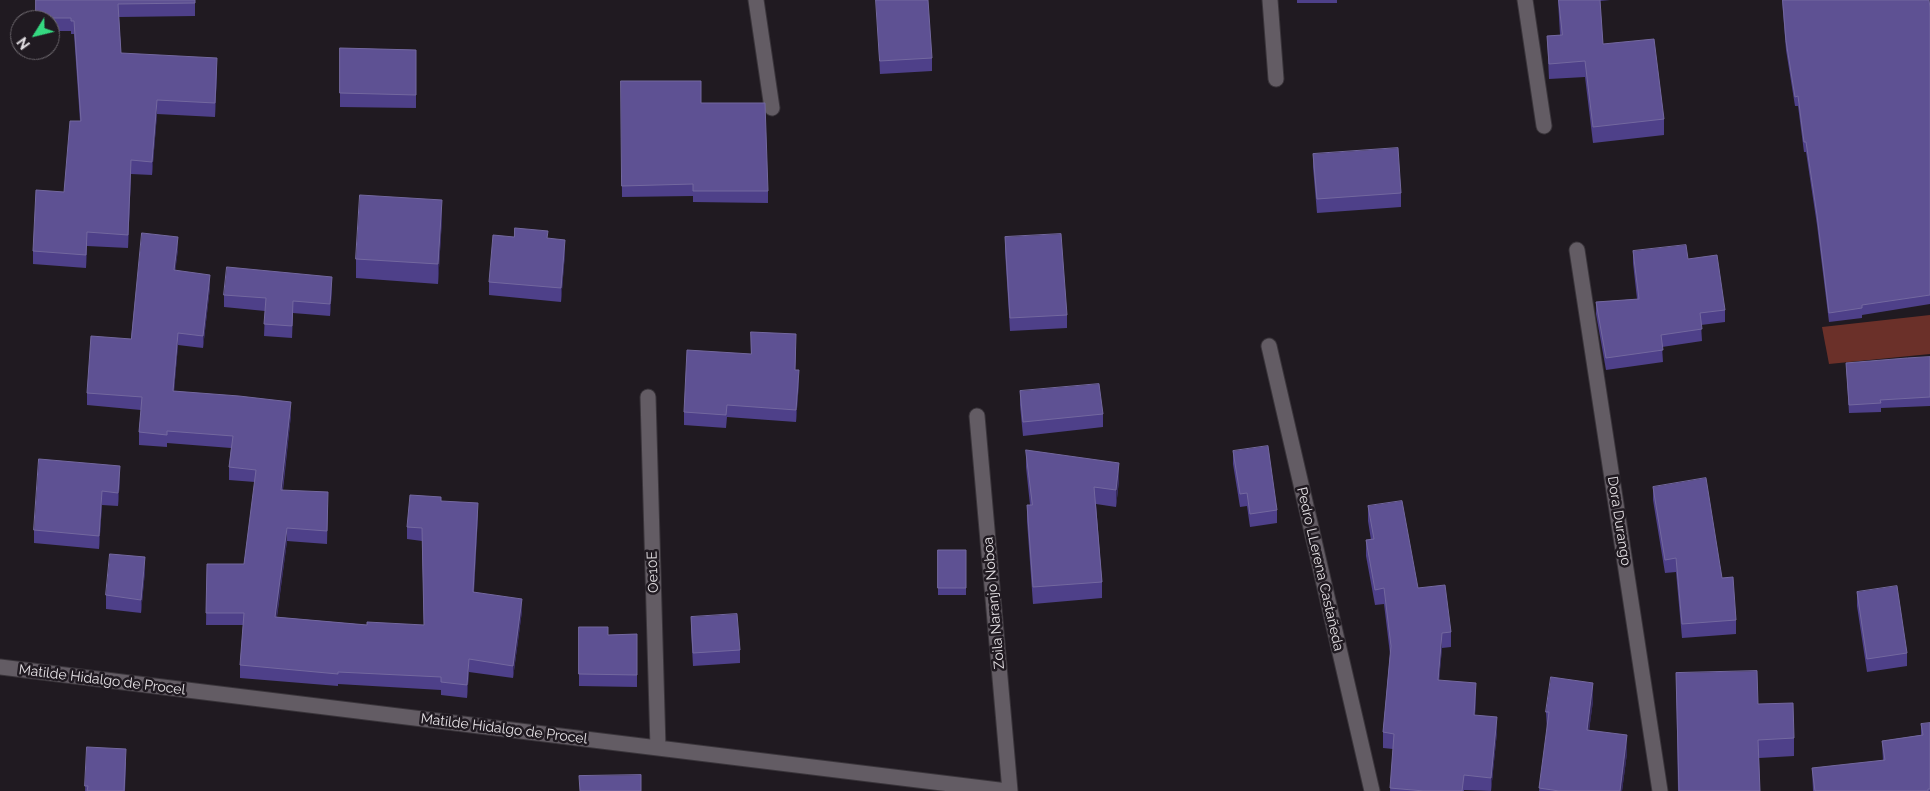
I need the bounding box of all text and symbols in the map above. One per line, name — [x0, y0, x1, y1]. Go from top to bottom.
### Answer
north arrow — [10, 10, 60, 60]
text: N — [14, 34, 33, 52]
street label: Dora Durango — [1604, 475, 1634, 567]
street label: Pedro LLerena Castañeda — [1293, 485, 1347, 653]
street label: Zoila Naranjo Noboa — [980, 536, 1008, 670]
street label: Oe10E — [644, 551, 662, 593]
street label: Matilde Hidalgo de Procel — [18, 661, 186, 699]
street label: Matilde Hidalgo de Procel — [420, 710, 588, 748]

